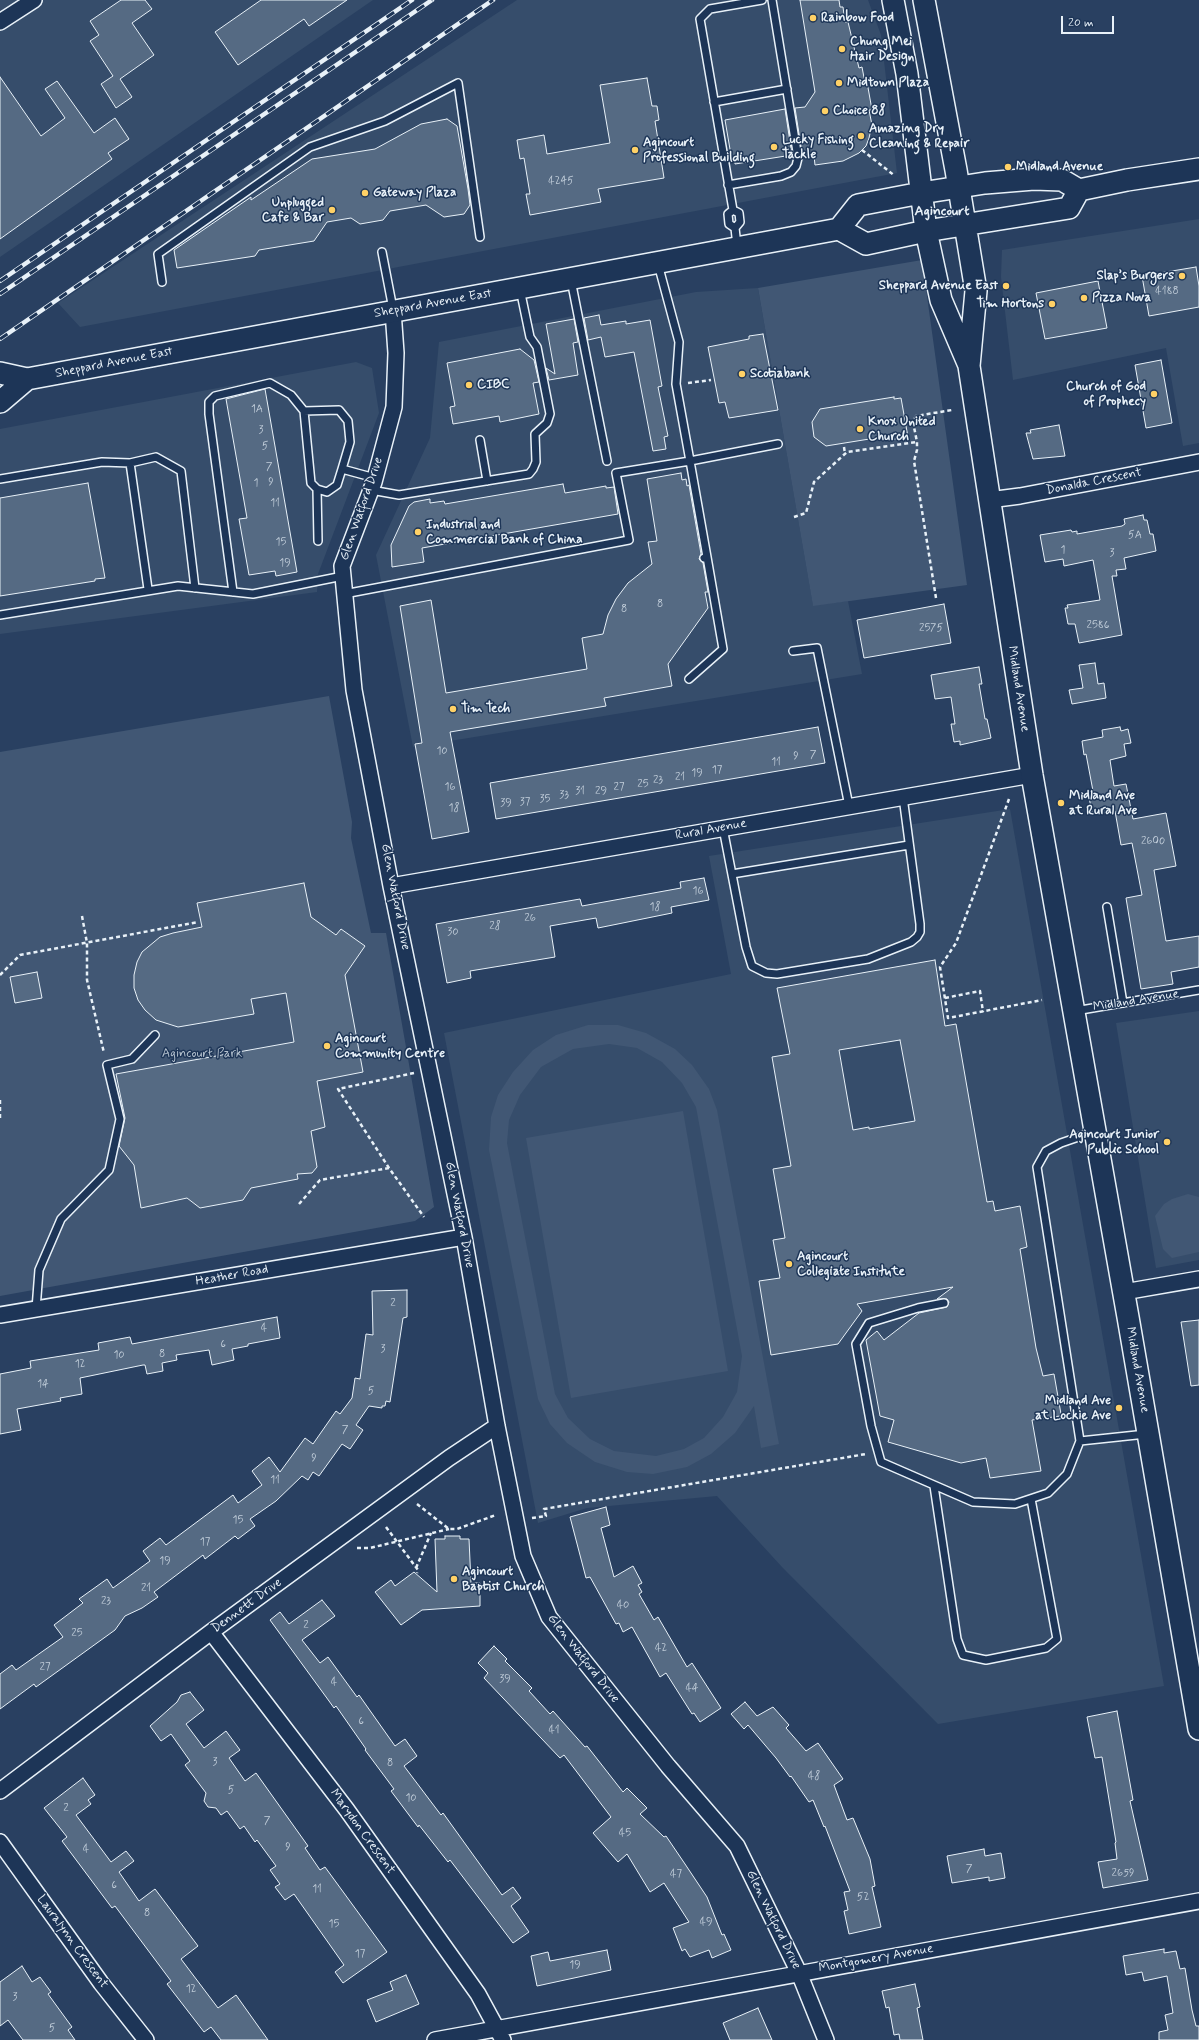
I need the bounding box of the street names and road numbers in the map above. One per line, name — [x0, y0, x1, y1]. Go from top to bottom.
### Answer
street label: Sheppard Avenue East — [373, 286, 493, 322]
street label: Sheppard Avenue East — [54, 344, 174, 382]
street label: Glen Watford Drive — [337, 455, 387, 563]
street label: Donalda Crescent — [1045, 465, 1143, 499]
street label: Midland Avenue — [1003, 645, 1033, 733]
street label: Rural Avenue — [674, 816, 748, 844]
street label: Glen Watford Drive — [377, 842, 413, 952]
street label: Midland Avenue — [1092, 986, 1180, 1016]
street label: Glen Watford Drive — [441, 1160, 477, 1270]
street label: Heather Road — [195, 1262, 269, 1290]
street label: Midland Avenue — [1122, 1326, 1152, 1414]
street label: Dennett Drive — [209, 1575, 285, 1637]
street label: Glen Watford Drive — [544, 1612, 622, 1706]
street label: Marydon Crescent — [326, 1786, 398, 1878]
street label: Glen Watford Drive — [742, 1868, 804, 1972]
street label: Lauralynn Crescent — [33, 1892, 111, 1992]
street label: Montgomery Avenue — [817, 1941, 935, 1977]

